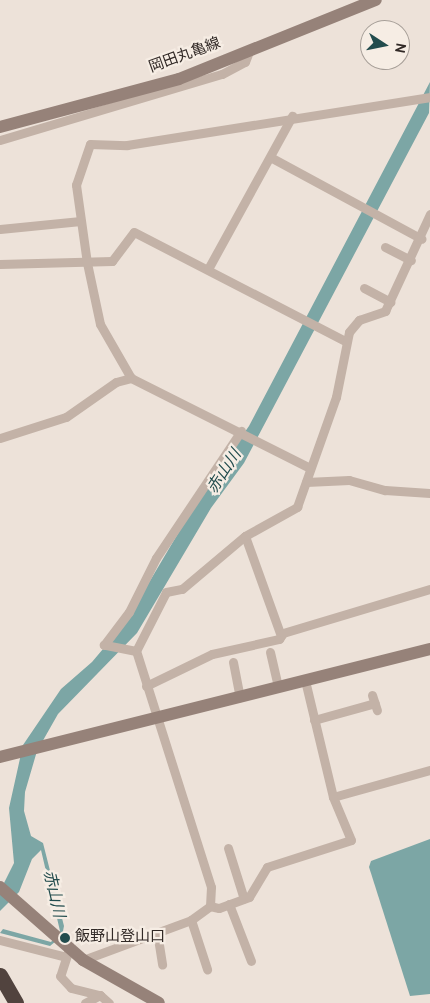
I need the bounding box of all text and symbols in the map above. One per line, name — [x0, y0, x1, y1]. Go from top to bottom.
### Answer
north arrow — [360, 20, 410, 70]
street label: 岡田丸亀線 — [147, 35, 223, 77]
text: N — [390, 41, 409, 54]
water label: 赤山川 — [204, 447, 246, 497]
water label: 赤山川 — [38, 868, 68, 920]
place label: 飯野山登山口 — [75, 929, 165, 947]
marker: 飯野山登山口 — [59, 932, 71, 944]

